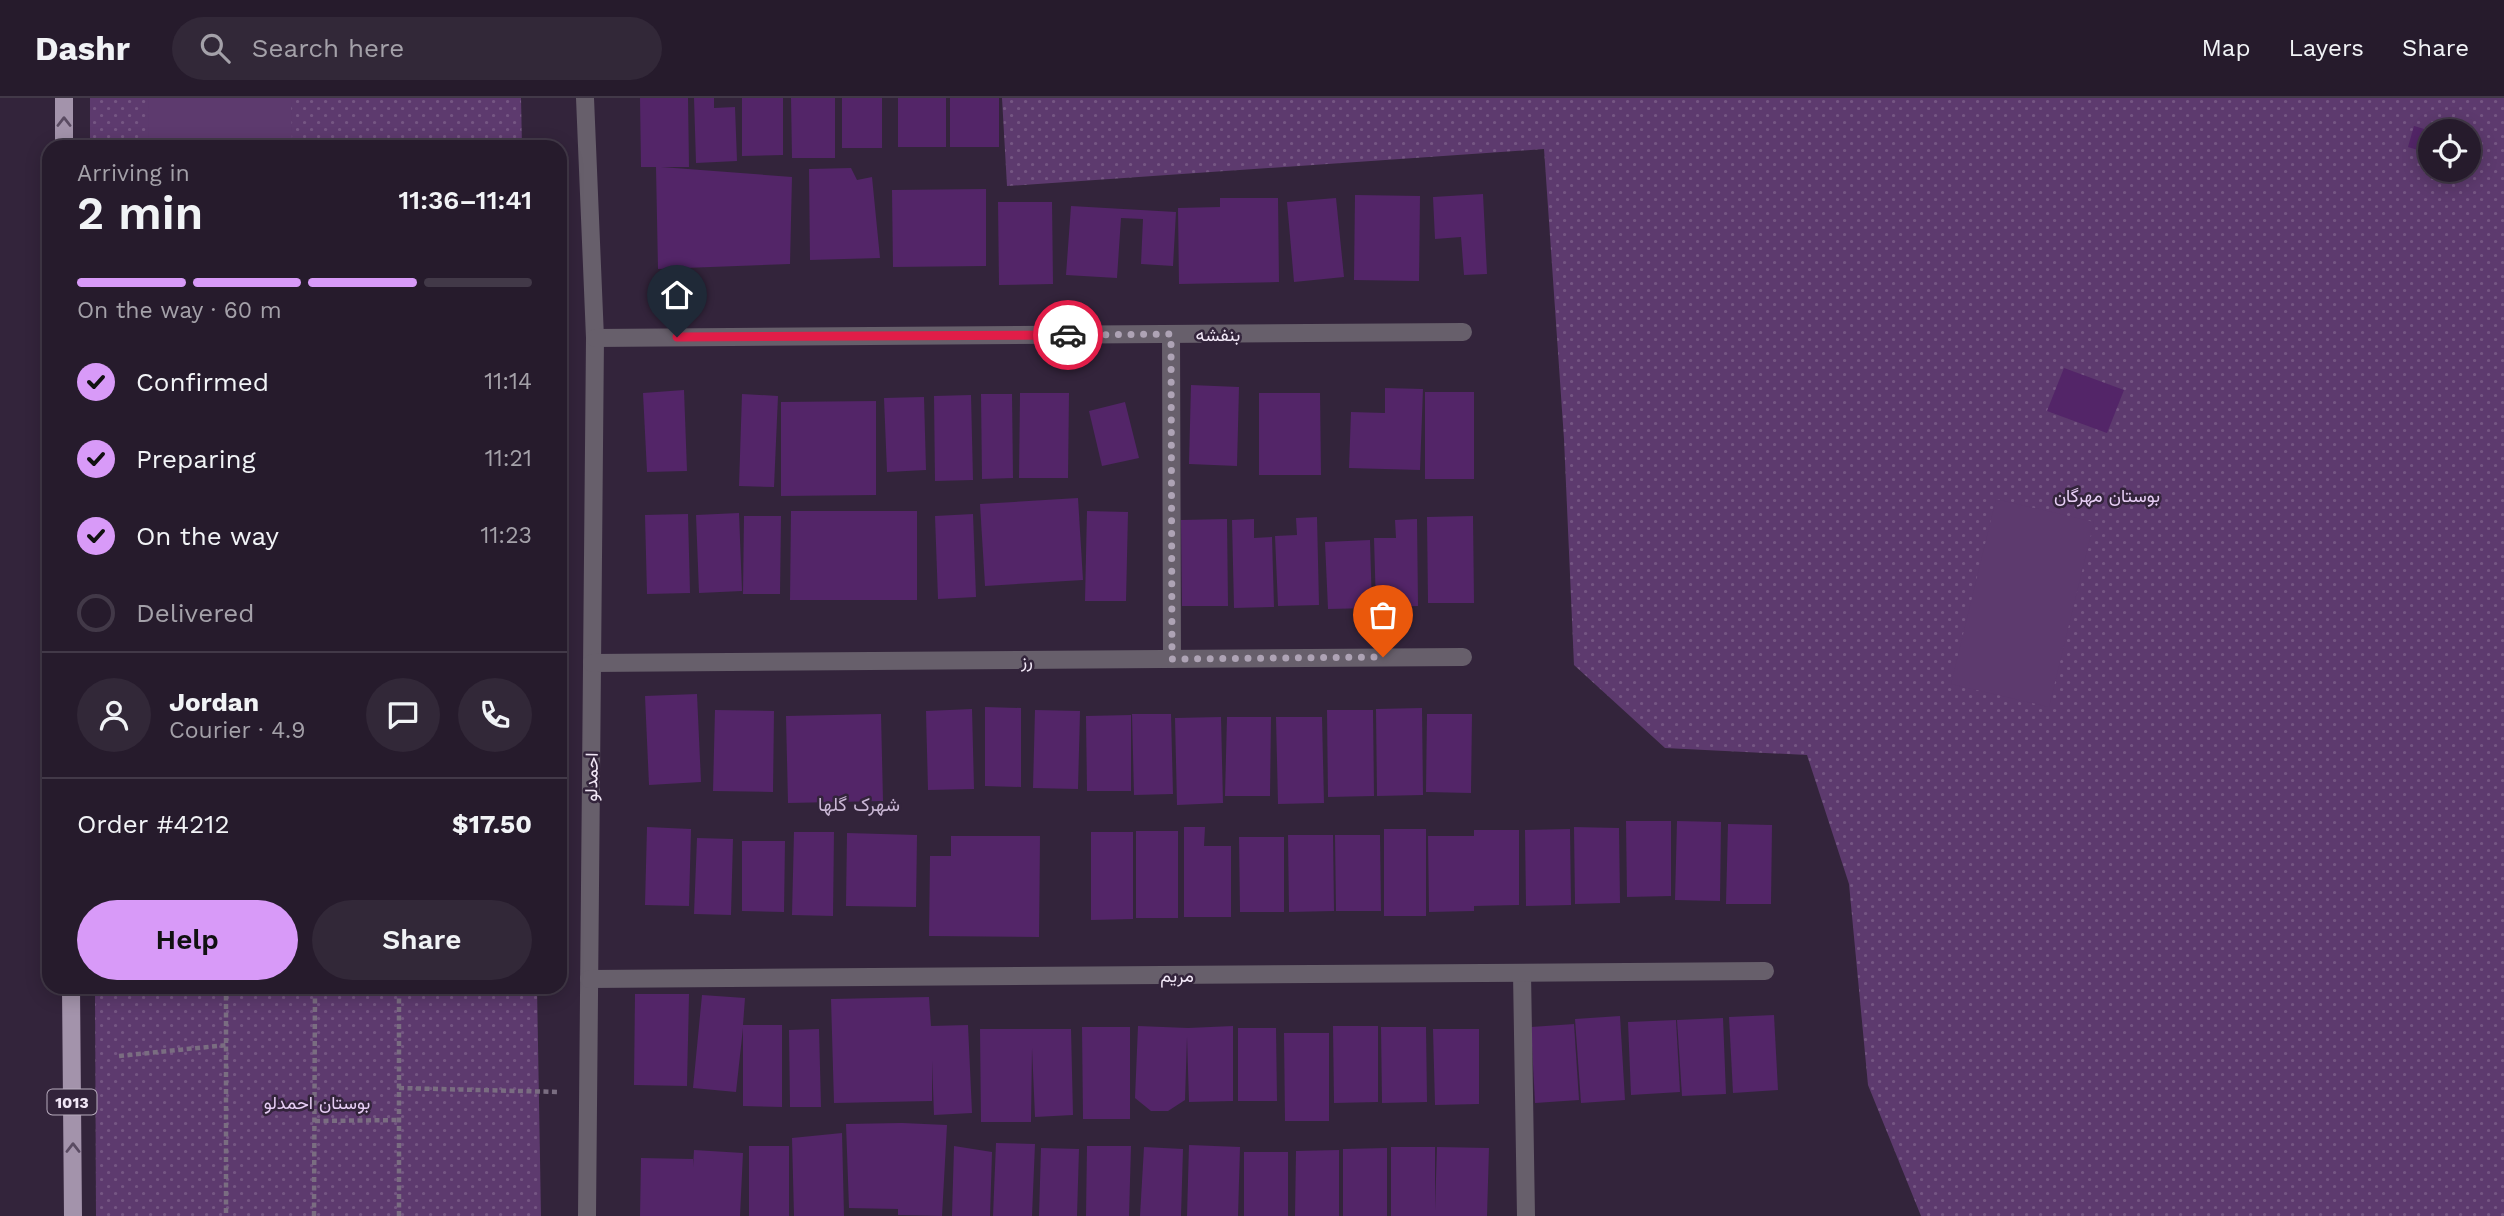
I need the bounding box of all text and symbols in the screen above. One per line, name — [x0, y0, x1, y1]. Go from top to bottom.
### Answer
search box — [172, 17, 662, 80]
text: Dashr — [35, 29, 130, 68]
icon: search — [196, 29, 234, 67]
text: Search here — [252, 33, 404, 63]
text: Map — [2202, 34, 2250, 62]
text: Layers — [2288, 34, 2364, 62]
text: Share — [2402, 34, 2469, 62]
one-way arrow — [56, 117, 72, 127]
map controls — [2418, 119, 2481, 182]
button: locate — [2418, 119, 2481, 182]
text: Arriving in — [77, 160, 190, 187]
text: 11:36–11:41 — [399, 185, 532, 215]
text: 2 min — [77, 186, 203, 240]
pin — [647, 265, 707, 337]
icon: home — [658, 276, 696, 314]
text: On the way · 60 m — [77, 297, 282, 324]
courier — [1033, 300, 1103, 370]
icon: car — [1049, 316, 1087, 354]
street label: بنفشه — [1196, 324, 1240, 345]
icon: check — [77, 363, 115, 401]
text: Confirmed — [136, 367, 269, 397]
text: 11:14 — [484, 368, 532, 395]
icon: check — [77, 440, 115, 478]
text: Preparing — [136, 444, 256, 474]
text: 11:21 — [485, 445, 532, 472]
park label: بوستان مهرگان — [2054, 485, 2160, 507]
icon: check — [77, 517, 115, 555]
text: On the way — [136, 521, 279, 551]
text: 11:23 — [480, 522, 532, 549]
pin — [1353, 585, 1413, 657]
icon: bag — [1364, 596, 1402, 634]
text: Delivered — [136, 598, 255, 628]
street label: رز — [1020, 650, 1033, 672]
button: person — [77, 678, 151, 752]
button: chat — [366, 678, 440, 752]
button: phone — [458, 678, 532, 752]
text: Jordan — [169, 687, 259, 717]
text: Courier · 4.9 — [169, 717, 305, 744]
street label: احمدلو — [580, 752, 603, 802]
district label: شهرک گلها — [818, 793, 900, 816]
text: Order #4212 — [77, 809, 230, 839]
text: $17.50 — [452, 809, 532, 839]
button: Help — [77, 900, 298, 980]
button: Share — [312, 900, 532, 980]
street label: مریم — [1160, 965, 1194, 988]
road number: 1013 — [48, 1090, 96, 1114]
park label: بوستان احمدلو — [264, 1092, 370, 1114]
one-way arrow — [65, 1142, 80, 1153]

